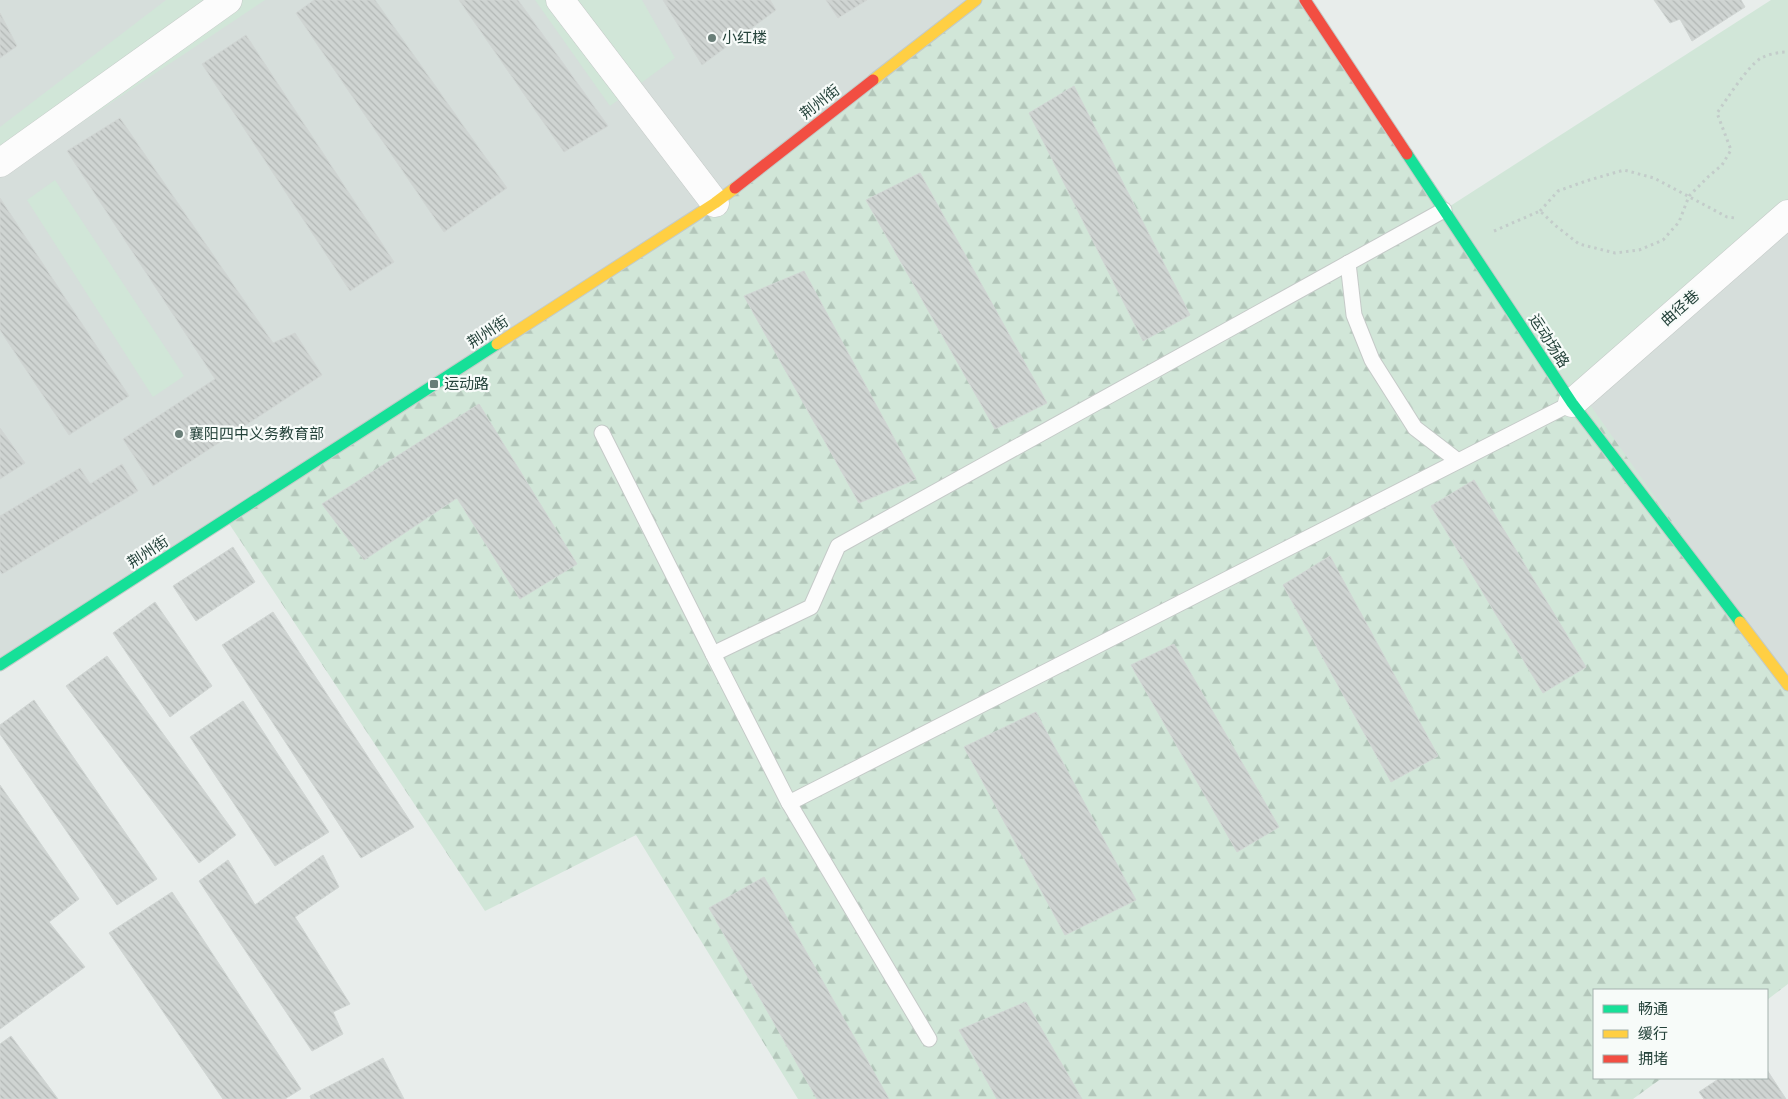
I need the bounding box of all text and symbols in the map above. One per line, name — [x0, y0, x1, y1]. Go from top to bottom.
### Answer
place label: 小红楼 — [722, 27, 767, 49]
marker: 小红楼 — [706, 32, 718, 44]
street label: 荆州街 — [795, 79, 845, 125]
street label: 曲径巷 — [1656, 285, 1704, 331]
street label: 运动场路 — [1523, 310, 1575, 372]
street label: 荆州街 — [463, 311, 513, 353]
place label: 运动路 — [444, 373, 489, 395]
marker: 运动路 — [428, 378, 440, 390]
place label: 襄阳四中义务教育部 — [189, 423, 324, 445]
marker: 襄阳四中义务教育部 — [173, 428, 185, 440]
street label: 荆州街 — [123, 531, 173, 573]
legend — [1593, 989, 1768, 1079]
text: 畅通 — [1638, 998, 1668, 1020]
text: 缓行 — [1638, 1023, 1668, 1045]
text: 拥堵 — [1638, 1048, 1668, 1070]

